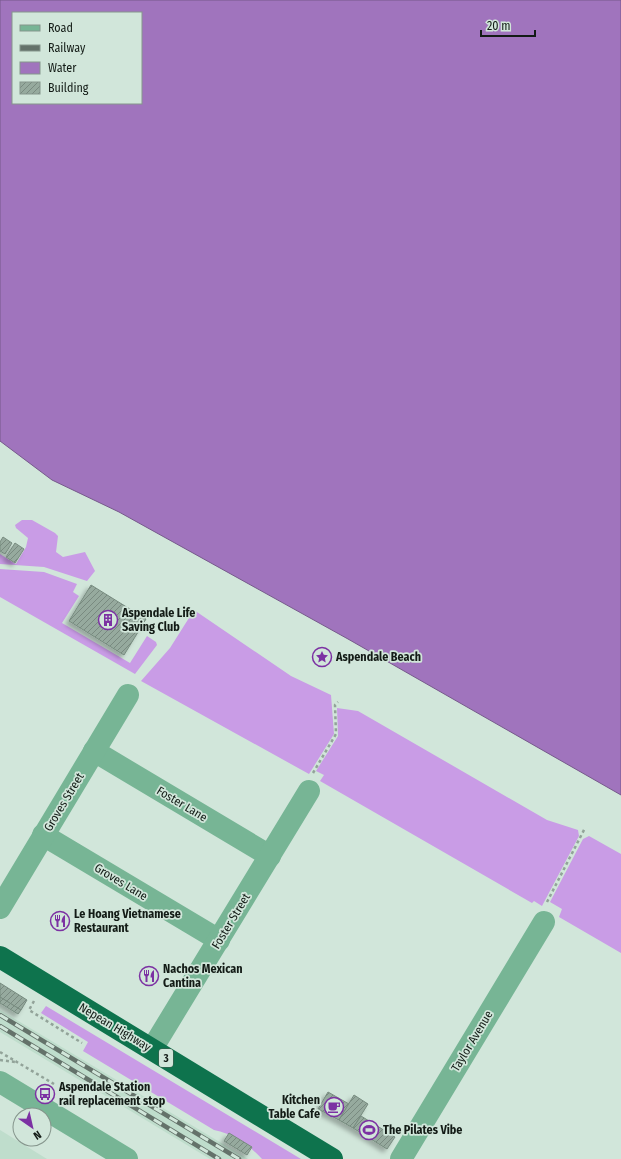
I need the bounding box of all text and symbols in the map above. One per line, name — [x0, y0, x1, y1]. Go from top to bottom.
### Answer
legend — [12, 12, 142, 104]
scale bar — [481, 12, 535, 38]
text: 20 m — [487, 19, 511, 33]
text: Road — [48, 21, 73, 35]
text: Railway — [48, 41, 86, 55]
text: Water — [48, 61, 77, 75]
text: Building — [48, 81, 89, 95]
place label: Aspendale Life Saving Club — [121, 606, 195, 634]
building icon: Aspendale Life Saving Club — [97, 609, 119, 631]
place icon: Aspendale Beach — [311, 646, 333, 668]
place label: Aspendale Beach — [335, 650, 421, 664]
street label: Groves Street — [41, 770, 87, 834]
street label: Foster Lane — [154, 783, 210, 825]
street label: Groves Lane — [92, 861, 150, 903]
street label: Foster Street — [209, 891, 253, 951]
place label: Le Hoang Vietnamese Restaurant — [74, 907, 181, 935]
restaurant icon: Le Hoang Vietnamese Restaurant — [49, 910, 71, 932]
place label: Nachos Mexican Cantina — [163, 962, 243, 990]
restaurant icon: Nachos Mexican Cantina — [138, 965, 160, 987]
street label: Nepean Highway — [76, 1000, 154, 1054]
street label: Taylor Avenue — [448, 1008, 496, 1074]
road number: 3 — [159, 1049, 173, 1067]
place label: Aspendale Station rail replacement stop — [58, 1080, 166, 1108]
bus stop icon: Aspendale Station rail replacement stop — [34, 1083, 56, 1105]
place label: Kitchen Table Cafe — [268, 1093, 320, 1121]
cafe icon: Kitchen Table Cafe — [323, 1096, 345, 1118]
north arrow — [12, 1107, 52, 1147]
sports icon: The Pilates Vibe — [358, 1119, 380, 1141]
place label: The Pilates Vibe — [383, 1123, 462, 1137]
text: N — [31, 1128, 44, 1142]

